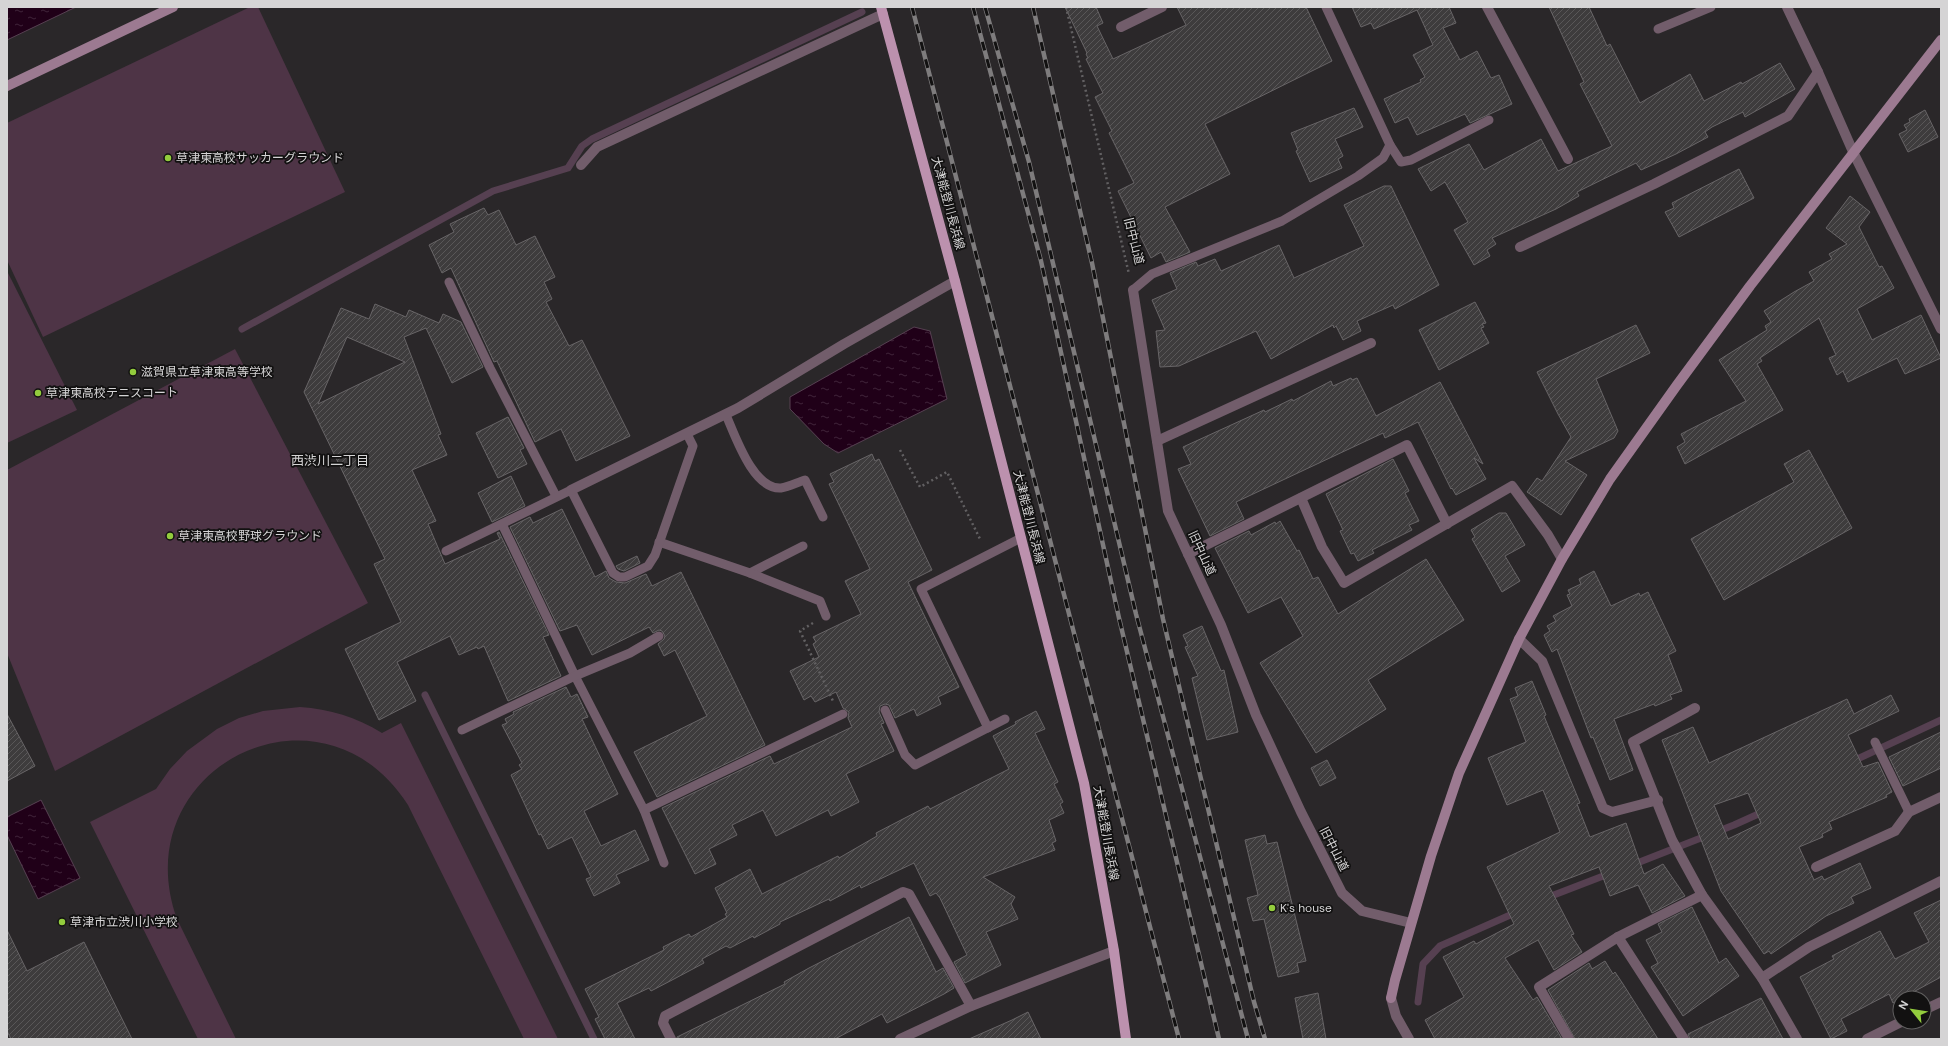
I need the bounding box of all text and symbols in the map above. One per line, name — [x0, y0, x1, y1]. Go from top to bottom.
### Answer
place label: 草津東高校サッカーグラウンド — [176, 150, 344, 166]
marker: 草津東高校サッカーグラウンド — [163, 153, 173, 163]
street label: 大津能登川長浜線 — [928, 155, 968, 251]
street label: 旧中山道 — [1120, 216, 1148, 266]
place label: 滋賀県立草津東高等学校 — [141, 364, 273, 380]
marker: 滋賀県立草津東高等学校 — [128, 367, 138, 377]
place label: 草津東高校テニスコート — [46, 385, 178, 401]
marker: 草津東高校テニスコート — [33, 388, 43, 398]
district label: 西渋川二丁目 — [291, 452, 369, 469]
street label: 大津能登川長浜線 — [1010, 468, 1048, 566]
place label: 草津東高校野球グラウンド — [178, 528, 322, 544]
street label: 旧中山道 — [1185, 528, 1219, 578]
marker: 草津東高校野球グラウンド — [165, 531, 175, 541]
street label: 大津能登川長浜線 — [1090, 784, 1122, 882]
street label: 旧中山道 — [1316, 824, 1352, 874]
place label: K's house — [1280, 900, 1332, 916]
marker: K's house — [1267, 903, 1277, 913]
place label: 草津市立渋川小学校 — [70, 914, 178, 930]
marker: 草津市立渋川小学校 — [57, 917, 67, 927]
north arrow — [1892, 990, 1932, 1030]
text: N — [1895, 998, 1911, 1012]

